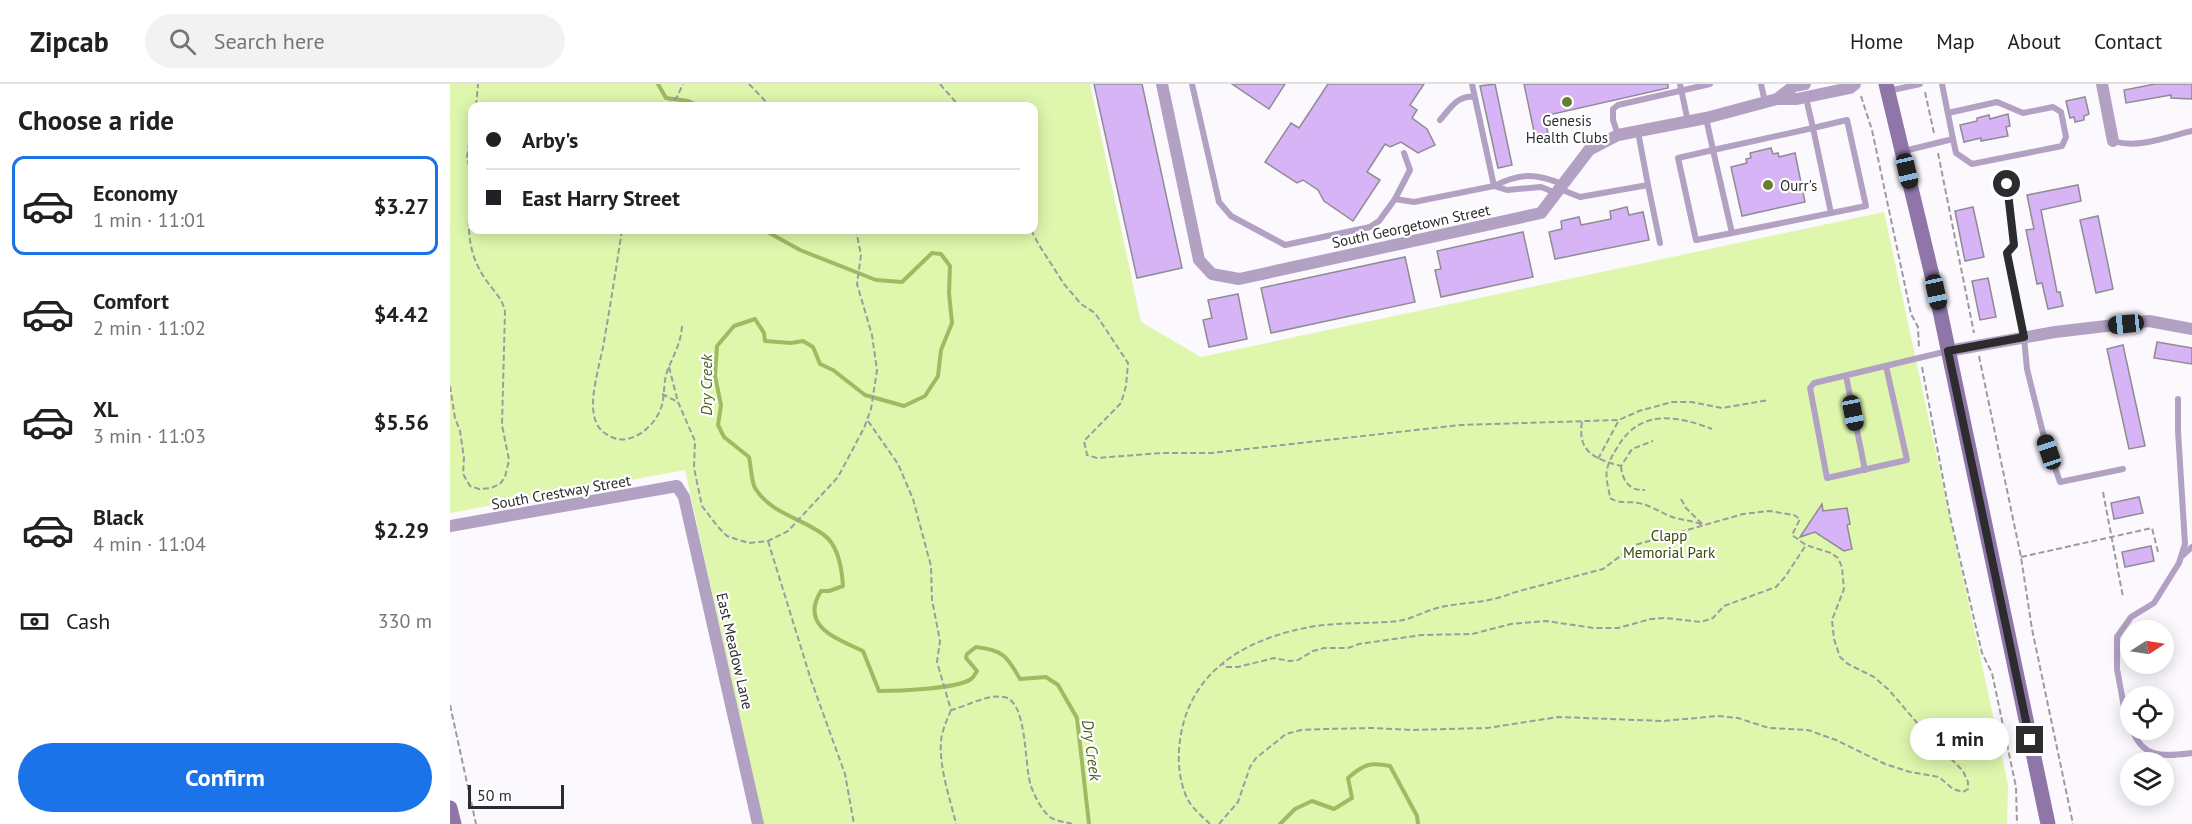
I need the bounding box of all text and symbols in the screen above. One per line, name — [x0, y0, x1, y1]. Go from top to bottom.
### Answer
search box — [145, 14, 565, 68]
text: Zipcab — [30, 23, 109, 60]
icon: search — [166, 25, 199, 58]
text: Search here — [214, 27, 325, 55]
text: Home — [1850, 28, 1903, 55]
text: Map — [1936, 28, 1975, 55]
text: About — [2008, 28, 2061, 55]
text: Contact — [2094, 28, 2162, 55]
marker: Genesis Health Clubs — [1560, 95, 1574, 109]
text: Choose a ride — [18, 103, 174, 137]
place label: Genesis Health Clubs — [1526, 111, 1608, 147]
text: Arby's — [522, 126, 578, 154]
car — [1894, 151, 1920, 191]
route start — [1993, 170, 2020, 197]
place label: Ourr's — [1780, 176, 1817, 195]
marker: Ourr's — [1761, 178, 1775, 192]
icon: car — [21, 179, 75, 233]
text: Economy — [93, 179, 177, 207]
text: East Harry Street — [522, 184, 680, 212]
text: $3.27 — [374, 192, 429, 220]
street label: South Georgetown Street — [1330, 200, 1492, 252]
text: 1 min · 11:01 — [93, 207, 206, 233]
car — [1923, 273, 1949, 311]
icon: car — [21, 287, 75, 341]
text: Comfort — [93, 287, 169, 315]
text: $4.42 — [374, 300, 429, 328]
car — [2107, 313, 2145, 335]
text: 2 min · 11:02 — [93, 315, 206, 341]
water label: Dry Creek — [696, 353, 716, 416]
car — [1841, 394, 1865, 432]
icon: car — [21, 395, 75, 449]
text: XL — [93, 395, 118, 423]
text: $5.56 — [374, 408, 429, 436]
text: 3 min · 11:03 — [93, 423, 206, 449]
car — [2035, 432, 2063, 472]
street label: South Crestway Street — [490, 470, 632, 514]
icon: car — [21, 503, 75, 557]
text: Black — [93, 503, 144, 531]
text: $2.29 — [374, 516, 429, 544]
park label: Clapp Memorial Park — [1623, 526, 1716, 562]
text: 4 min · 11:04 — [93, 531, 206, 557]
street label: East Meadow Lane — [712, 591, 758, 711]
icon: cash — [18, 605, 51, 638]
text: Cash — [66, 607, 110, 635]
text: 330 m — [378, 608, 432, 634]
north arrow — [2120, 620, 2174, 674]
map controls — [2120, 620, 2174, 806]
button: locate — [2120, 686, 2174, 740]
water label: Dry Creek — [1078, 718, 1106, 783]
callout: 1 min — [1910, 719, 2009, 761]
text: 1 min — [1935, 726, 1984, 752]
route end — [2016, 726, 2043, 753]
button: Confirm — [18, 743, 432, 812]
button: layers — [2120, 752, 2174, 806]
scale bar — [468, 782, 564, 810]
text: 50 m — [477, 785, 512, 805]

